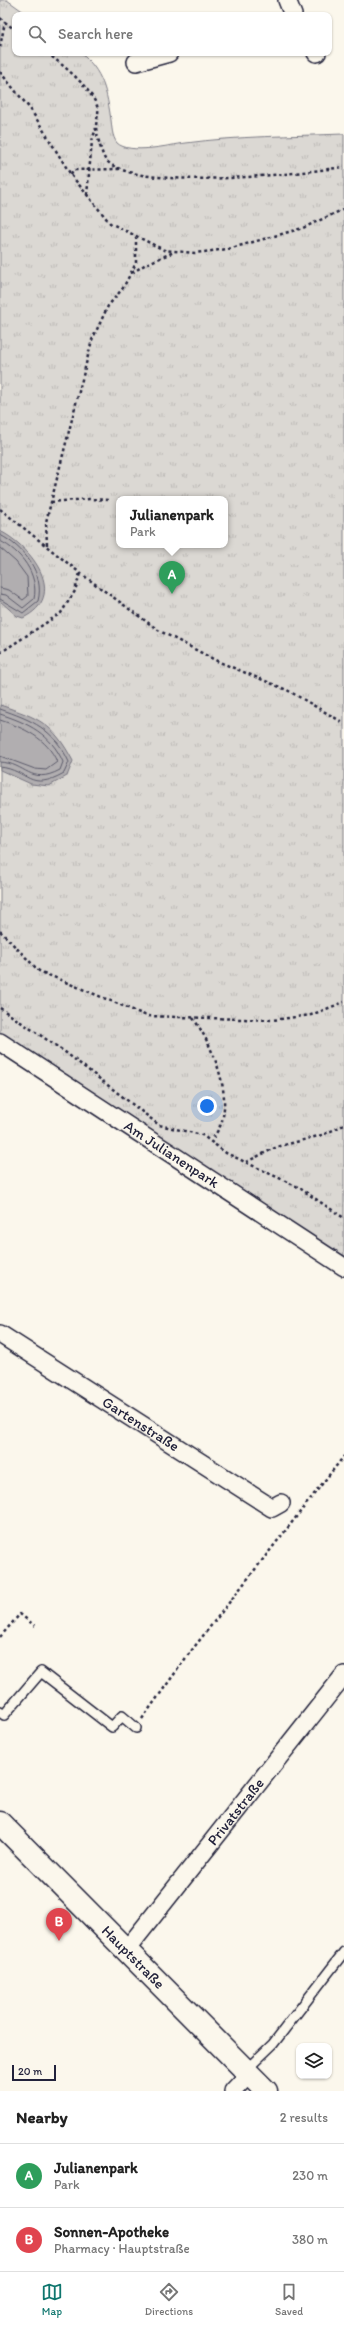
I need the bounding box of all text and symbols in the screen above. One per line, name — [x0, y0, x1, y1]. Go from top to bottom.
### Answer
search box — [12, 12, 332, 56]
icon: search — [26, 23, 48, 45]
text: Search here — [58, 25, 133, 43]
popup — [116, 496, 228, 548]
text: Julianenpark — [130, 506, 214, 524]
text: Park — [130, 524, 156, 539]
pin: A — [159, 561, 185, 594]
your location — [197, 1096, 217, 1116]
street label: Am Julianenpark — [121, 1117, 223, 1192]
street label: Gartenstraße — [99, 1393, 183, 1455]
street label: Privatstraße — [204, 1775, 268, 1849]
pin: B — [46, 1908, 72, 1941]
street label: Hauptstraße — [98, 1922, 168, 1993]
map controls — [296, 2043, 332, 2079]
button: layers — [296, 2043, 332, 2079]
scale bar — [12, 2063, 56, 2082]
text: 20 m — [18, 2065, 42, 2078]
text: Nearby — [16, 2107, 68, 2127]
text: 2 results — [280, 2110, 328, 2125]
text: Julianenpark — [54, 2159, 138, 2177]
text: A — [25, 2168, 33, 2183]
text: 230 m — [292, 2168, 328, 2183]
text: Park — [54, 2177, 80, 2192]
text: Sonnen-Apotheke — [54, 2223, 169, 2241]
text: B — [25, 2232, 33, 2247]
text: 380 m — [292, 2232, 328, 2247]
text: Pharmacy · Hauptstraße — [54, 2241, 190, 2256]
tab: Map — [41, 2281, 63, 2318]
tab: Directions — [145, 2281, 193, 2318]
tab: Saved — [275, 2281, 303, 2318]

